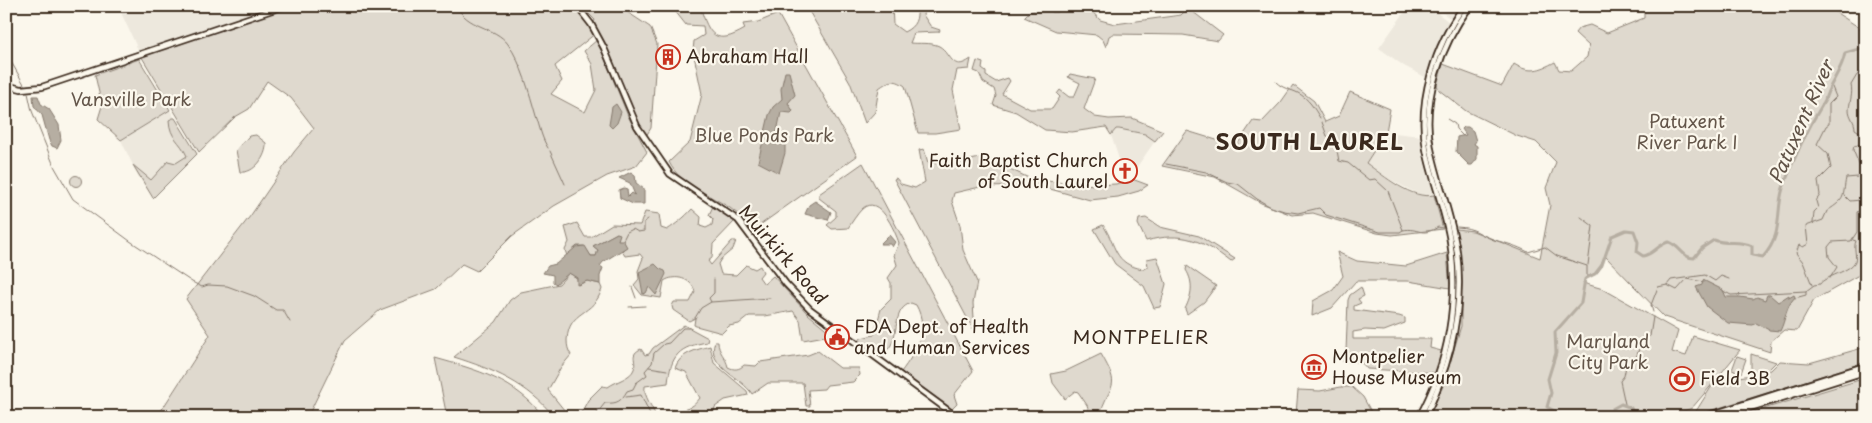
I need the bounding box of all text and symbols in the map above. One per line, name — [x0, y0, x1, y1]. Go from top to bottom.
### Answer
place label: Abraham Hall — [686, 42, 808, 69]
building icon: Abraham Hall — [655, 44, 681, 70]
water label: Patuxent River — [1760, 53, 1841, 188]
park label: Vansville Park — [71, 85, 191, 112]
park label: Patuxent River Park I — [1636, 107, 1738, 155]
park label: Blue Ponds Park — [694, 121, 834, 148]
district label: SOUTH LAUREL — [1216, 124, 1404, 157]
place label: Faith Baptist Church of South Laurel — [928, 146, 1108, 194]
church icon: Faith Baptist Church of South Laurel — [1112, 158, 1138, 184]
street label: Muirkirk Road — [733, 198, 835, 310]
place label: FDA Dept. of Health and Human Services — [854, 312, 1030, 360]
district label: MONTPELIER — [1072, 322, 1210, 350]
public building icon: FDA Dept. of Health and Human Services — [824, 324, 850, 350]
park label: Maryland City Park — [1566, 327, 1650, 375]
place label: Montpelier House Museum — [1332, 342, 1462, 390]
museum icon: Montpelier House Museum — [1301, 354, 1327, 380]
place label: Field 3B — [1700, 364, 1770, 391]
sports icon: Field 3B — [1669, 366, 1695, 392]

